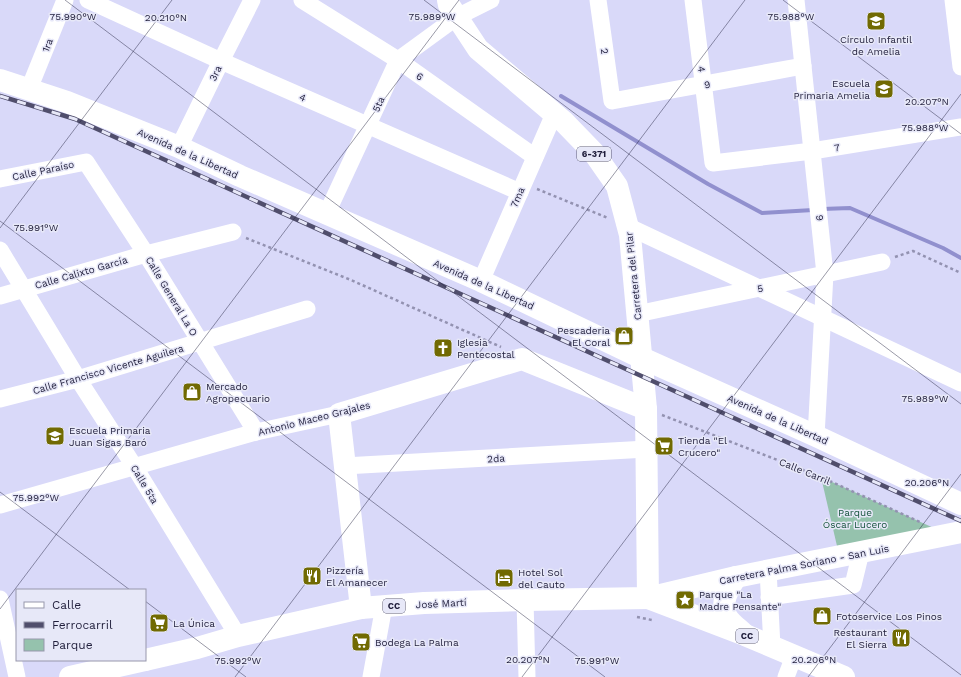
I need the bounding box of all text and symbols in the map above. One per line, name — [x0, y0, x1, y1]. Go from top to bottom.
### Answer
school or university icon: Círculo Infantil de Amelia — [865, 10, 887, 32]
text: 75.990°W — [50, 11, 97, 22]
text: 75.989°W — [409, 11, 456, 22]
text: 75.988°W — [768, 11, 815, 22]
text: 20.210°N — [145, 12, 187, 23]
place label: Círculo Infantil de Amelia — [840, 34, 912, 57]
street label: 1ra — [40, 37, 55, 54]
street label: 2 — [599, 47, 610, 55]
street label: 3ra — [207, 64, 224, 83]
street label: 4 — [696, 65, 707, 73]
street label: 6 — [414, 70, 425, 83]
place label: Escuela Primaria Amelia — [794, 78, 870, 101]
school or university icon: Escuela Primaria Amelia — [873, 78, 895, 100]
street label: 9 — [703, 79, 711, 90]
street label: 4 — [298, 91, 308, 104]
street label: 5ta — [370, 94, 387, 114]
text: 20.207°N — [905, 96, 949, 107]
text: 75.988°W — [902, 122, 949, 133]
street label: Avenida de la Libertad — [136, 126, 240, 181]
street label: 7 — [833, 142, 841, 153]
road number: 6-371 — [577, 147, 611, 161]
street label: Calle Paraíso — [11, 159, 75, 182]
street label: 7ma — [508, 185, 527, 209]
street label: 6 — [814, 214, 825, 222]
text: 75.991°W — [14, 222, 59, 233]
street label: Carretera del Pilar — [623, 231, 644, 321]
street label: Calle Calixto García — [34, 254, 129, 291]
street label: Calle General La O — [143, 255, 200, 338]
street label: Avenida de la Libertad — [432, 257, 536, 312]
street label: 5 — [756, 282, 764, 294]
place label: Pescaderia El Coral — [557, 325, 610, 348]
shop icon: Pescaderia El Coral — [613, 325, 635, 347]
church icon: Iglesia Pentecostal — [432, 337, 454, 359]
place label: Iglesia Pentecostal — [457, 337, 515, 360]
street label: Calle Francisco Vicente Aguilera — [32, 343, 185, 396]
shop icon: Mercado Agropecuario — [181, 381, 203, 403]
place label: Mercado Agropecuario — [206, 381, 270, 404]
street label: Avenida de la Libertad — [726, 392, 830, 447]
text: 75.989°W — [902, 393, 949, 404]
street label: Antonio Maceo Grajales — [257, 399, 371, 438]
school or university icon: Escuela Primaria Juan Sigas Baró — [44, 425, 66, 447]
place label: Escuela Primaria Juan Sigas Baró — [69, 425, 151, 448]
supermarket icon: Tienda "El Crucero" — [653, 435, 675, 457]
place label: Tienda "El Crucero" — [678, 435, 727, 458]
street label: 2da — [487, 453, 506, 464]
street label: Calle Carril — [778, 456, 832, 487]
street label: Calle 5ta — [129, 463, 161, 506]
text: 20.206°N — [905, 477, 949, 488]
text: 75.992°W — [13, 492, 60, 503]
park label: Parque Óscar Lucero — [823, 507, 887, 530]
street label: Carretera Palma Soriano - San Luis — [718, 543, 890, 586]
restaurant icon: Pizzería El Amanecer — [301, 565, 323, 587]
place label: Pizzería El Amanecer — [326, 565, 387, 588]
hotel icon: Hotel Sol del Cauto — [493, 567, 515, 589]
place label: Hotel Sol del Cauto — [518, 567, 565, 590]
legend — [16, 589, 146, 661]
place icon: Parque "La Madre Pensante" — [674, 589, 696, 611]
place label: Parque "La Madre Pensante" — [699, 589, 781, 612]
street label: José Martí — [415, 597, 467, 610]
text: Calle — [52, 598, 81, 612]
road number: CC — [383, 599, 405, 613]
shop icon: Fotoservice Los Pinos — [811, 605, 833, 627]
place label: Fotoservice Los Pinos — [836, 611, 942, 622]
supermarket icon: La Única — [148, 612, 170, 634]
text: Ferrocarril — [52, 618, 113, 632]
place label: La Única — [173, 618, 215, 629]
place label: Restaurant El Sierra — [834, 627, 888, 650]
restaurant icon: Restaurant El Sierra — [890, 627, 912, 649]
road number: CC — [736, 629, 758, 643]
supermarket icon: Bodega La Palma — [350, 631, 372, 653]
place label: Bodega La Palma — [375, 637, 459, 648]
text: Parque — [52, 638, 93, 652]
text: 20.207°N — [506, 654, 550, 665]
text: 20.206°N — [792, 654, 836, 665]
text: 75.992°W — [215, 655, 262, 666]
text: 75.991°W — [575, 655, 620, 666]

